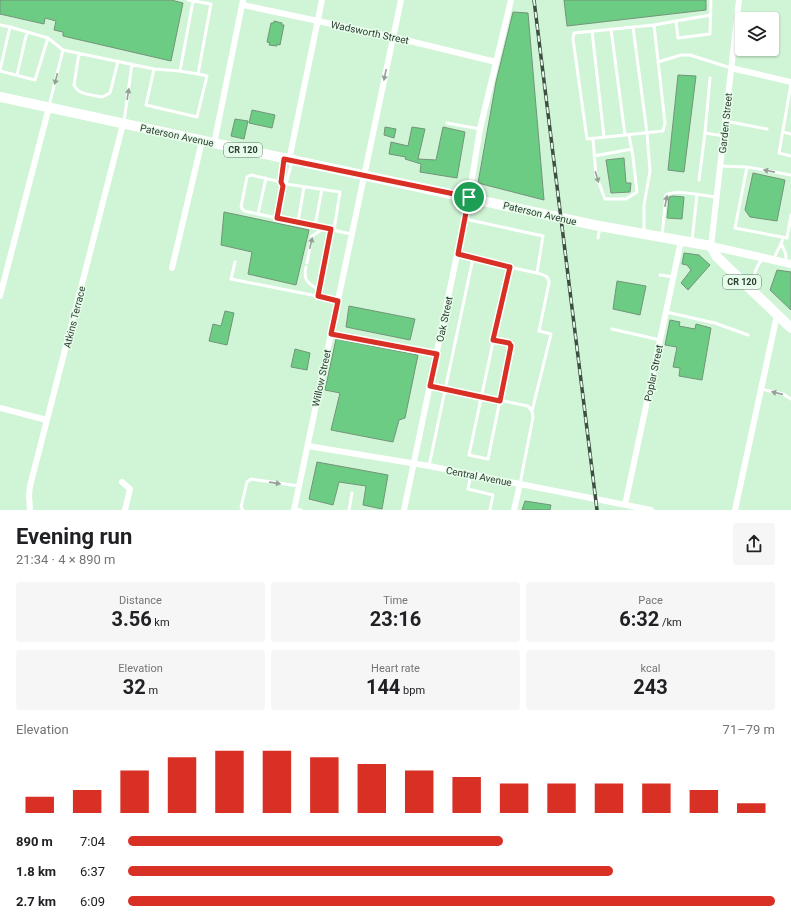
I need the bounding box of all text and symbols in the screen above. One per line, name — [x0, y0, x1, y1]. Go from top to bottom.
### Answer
map controls — [735, 12, 779, 56]
button: layers — [735, 12, 779, 56]
street label: Wadsworth Street — [330, 19, 410, 46]
one-way arrow — [381, 69, 387, 81]
one-way arrow — [53, 73, 59, 85]
one-way arrow — [125, 88, 131, 100]
street label: Garden Street — [717, 92, 734, 154]
street label: Paterson Avenue — [139, 122, 215, 149]
road number: CR 120 — [224, 143, 262, 157]
one-way arrow — [763, 168, 775, 174]
one-way arrow — [594, 172, 600, 184]
pin — [452, 180, 486, 214]
icon: arrive — [458, 186, 480, 208]
one-way arrow — [663, 194, 669, 207]
street label: Paterson Avenue — [502, 200, 578, 227]
one-way arrow — [308, 237, 314, 249]
road number: CR 120 — [723, 275, 761, 289]
street label: Atkins Terrace — [61, 285, 88, 349]
street label: Oak Street — [434, 295, 455, 343]
street label: Poplar Street — [642, 344, 665, 402]
street label: Willow Street — [310, 348, 333, 408]
one-way arrow — [770, 389, 783, 395]
street label: Central Avenue — [445, 465, 513, 488]
one-way arrow — [269, 480, 281, 486]
button: share — [733, 523, 775, 565]
text: Evening run — [16, 524, 132, 549]
text: 21:34 · 4 × 890 m — [16, 552, 115, 567]
text: Distance — [119, 594, 162, 607]
text: Time — [383, 594, 408, 607]
text: Pace — [638, 594, 663, 607]
text: 3.56 — [111, 607, 152, 631]
text: 23:16 — [370, 607, 421, 631]
text: 6:32 — [619, 607, 659, 631]
text: km — [152, 616, 170, 629]
text: /km — [659, 616, 682, 629]
text: Elevation — [118, 662, 163, 675]
text: Heart rate — [371, 662, 420, 675]
text: kcal — [641, 662, 660, 675]
text: 32 — [123, 675, 146, 699]
text: 144 — [366, 675, 400, 699]
text: 243 — [633, 675, 668, 699]
text: m — [146, 684, 158, 697]
text: bpm — [400, 684, 425, 697]
text: Elevation — [16, 722, 69, 737]
text: 71–79 m — [723, 722, 775, 737]
text: 890 m — [16, 834, 53, 849]
text: 7:04 — [80, 834, 105, 849]
text: 1.8 km — [16, 864, 56, 879]
text: 6:37 — [80, 864, 105, 879]
text: 2.7 km — [16, 894, 56, 909]
text: 6:09 — [80, 894, 105, 909]

